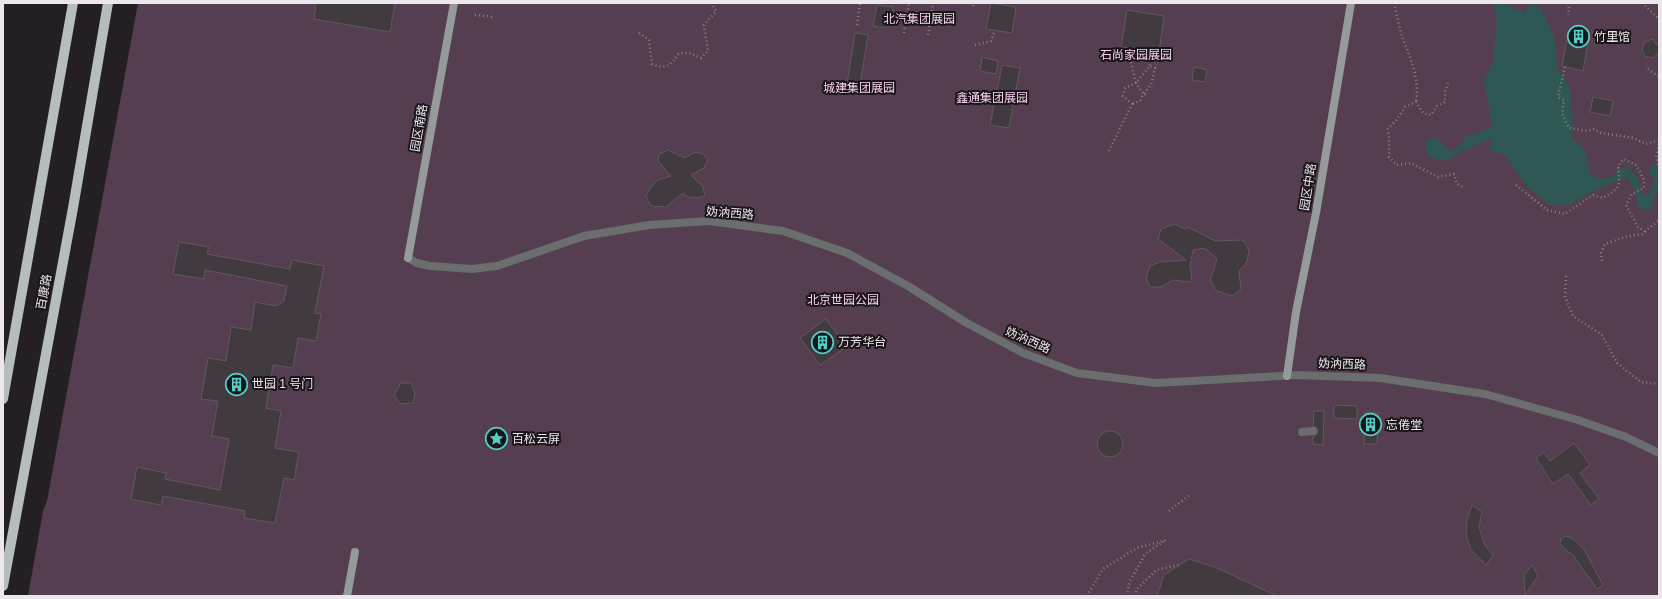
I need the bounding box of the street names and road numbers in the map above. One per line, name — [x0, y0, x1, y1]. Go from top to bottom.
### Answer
street label: 园区南路 — [408, 103, 430, 153]
street label: 园区中路 — [1297, 162, 1319, 212]
street label: 妫汭西路 — [705, 204, 755, 222]
street label: 百康路 — [34, 273, 54, 311]
street label: 妫汭西路 — [1003, 324, 1053, 356]
street label: 妫汭西路 — [1318, 356, 1366, 372]

